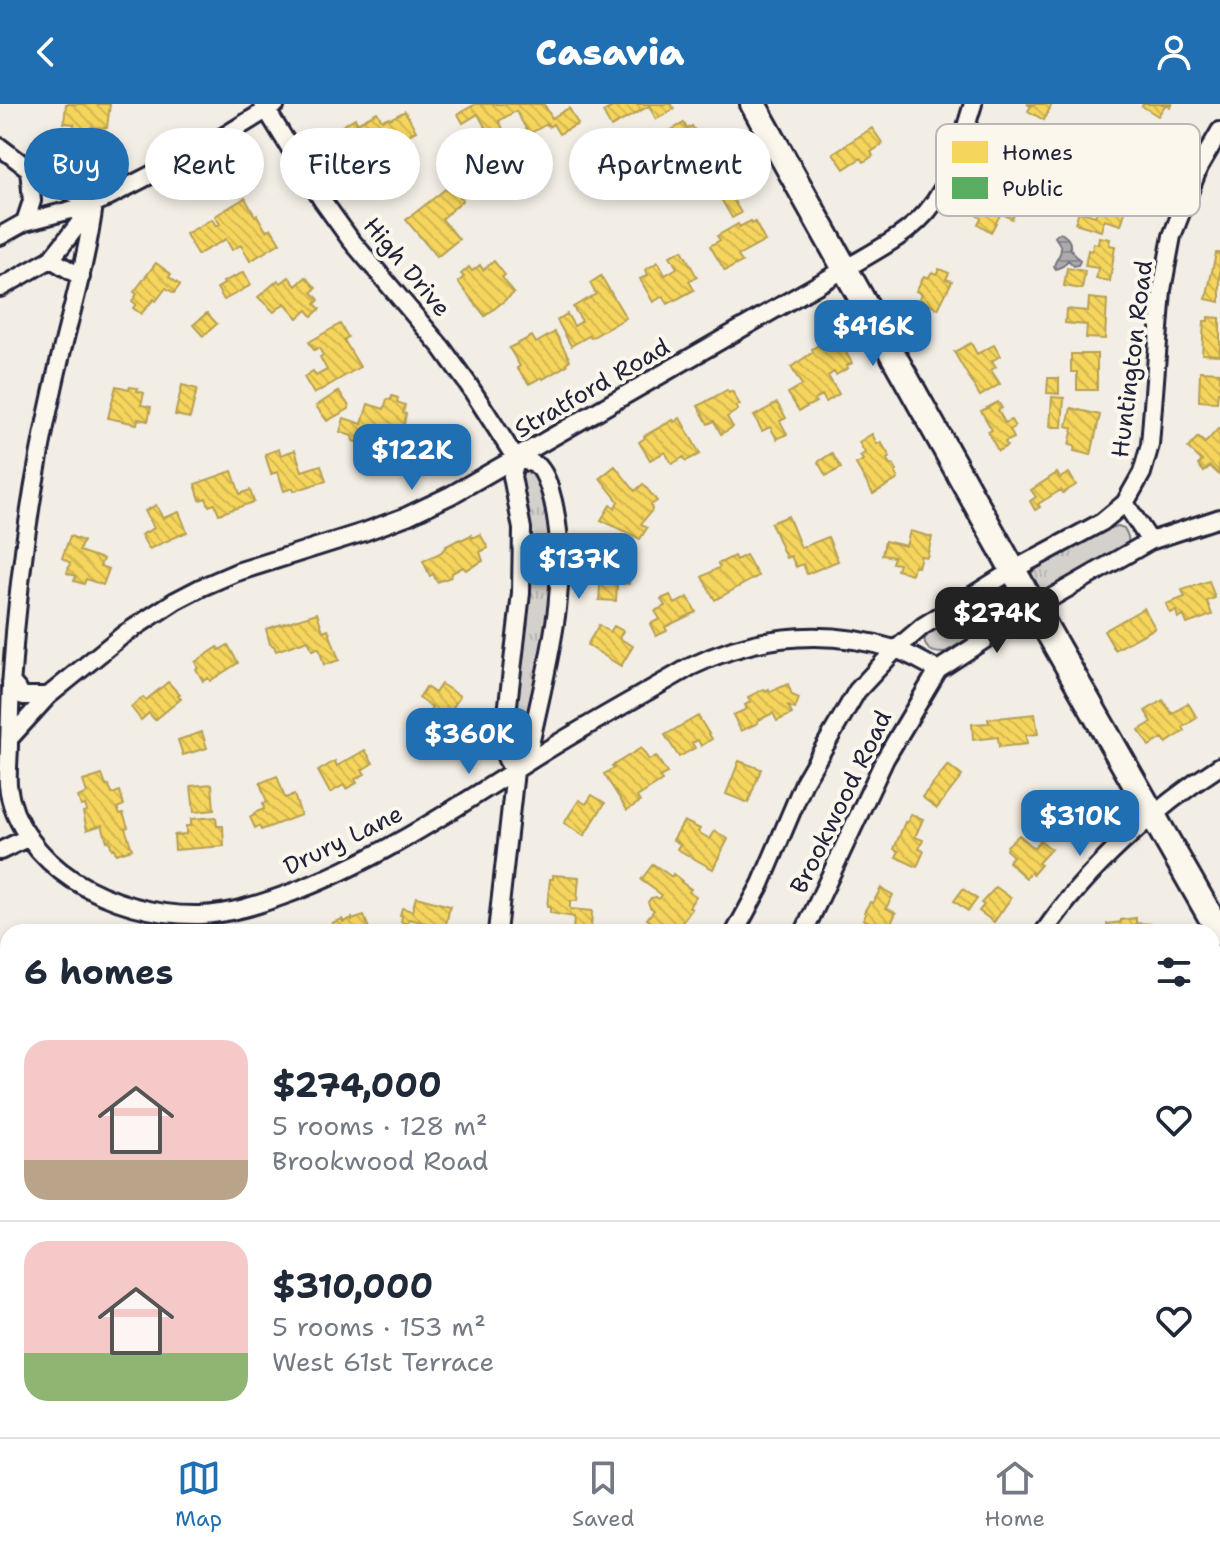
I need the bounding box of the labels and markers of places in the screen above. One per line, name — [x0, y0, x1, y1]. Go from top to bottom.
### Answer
pin: $416K — [817, 300, 929, 368]
pin: $122K — [356, 424, 468, 492]
pin: $137K — [523, 533, 635, 601]
pin: $274K — [941, 587, 1053, 655]
pin: $360K — [413, 708, 525, 776]
pin: $310K — [1024, 790, 1136, 858]

